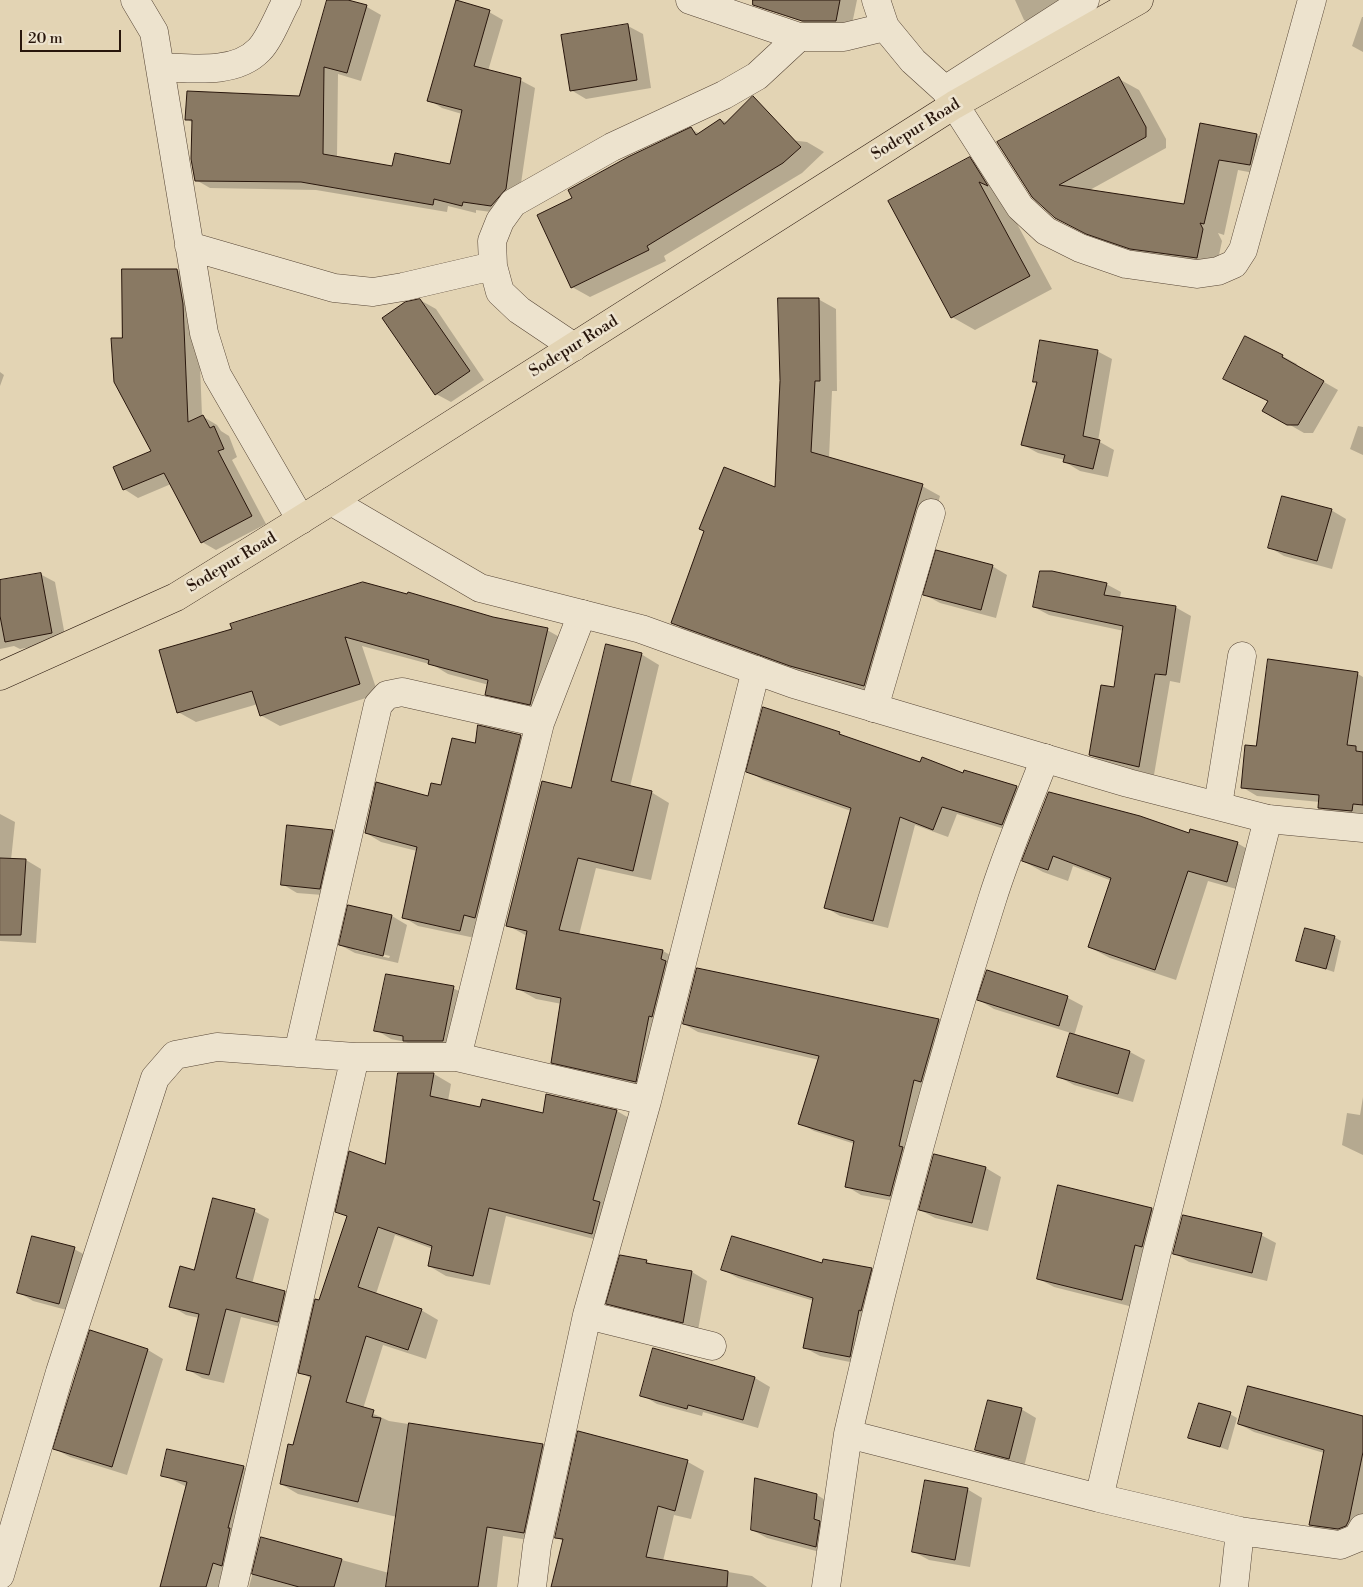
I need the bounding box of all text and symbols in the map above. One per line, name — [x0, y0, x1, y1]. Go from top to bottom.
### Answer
scale bar — [22, 20, 124, 52]
text: 20 m — [28, 29, 63, 48]
street label: Sodepur Road — [868, 95, 964, 165]
street label: Sodepur Road — [526, 312, 622, 382]
street label: Sodepur Road — [184, 529, 280, 597]

